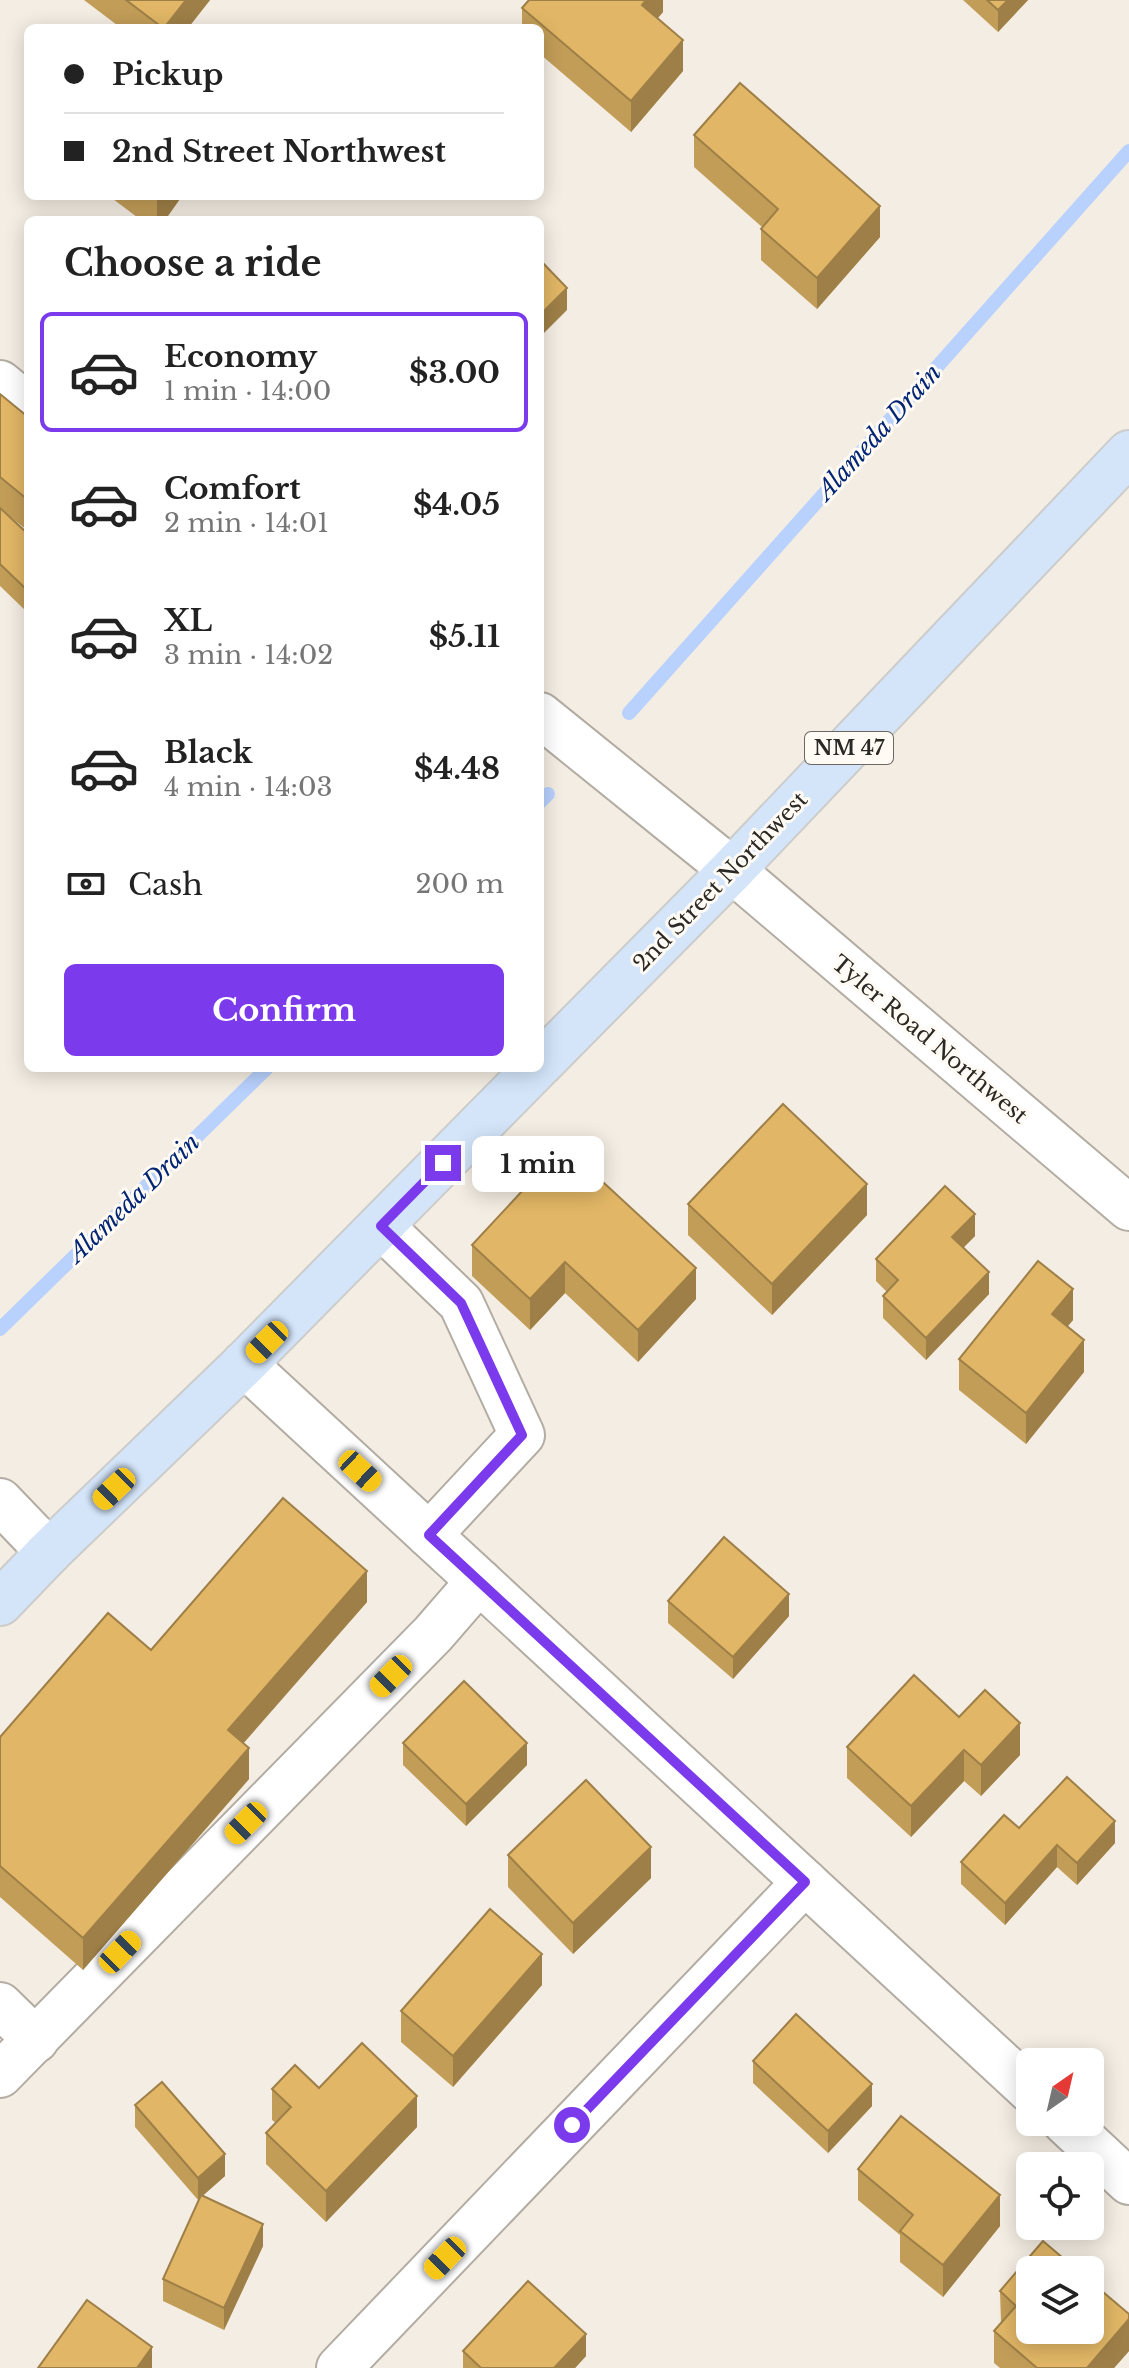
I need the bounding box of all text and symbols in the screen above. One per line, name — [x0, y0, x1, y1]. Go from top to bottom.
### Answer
text: Pickup — [112, 56, 223, 93]
text: 2nd Street Northwest — [112, 133, 446, 170]
text: Choose a ride — [64, 241, 321, 286]
icon: car — [68, 336, 140, 408]
text: Economy — [164, 338, 317, 375]
text: $3.00 — [409, 354, 500, 391]
water label: Alameda Drain — [808, 358, 947, 507]
text: 1 min · 14:00 — [164, 375, 331, 407]
icon: car — [68, 468, 140, 540]
text: Comfort — [164, 470, 301, 507]
text: $4.05 — [413, 486, 500, 523]
text: 2 min · 14:01 — [164, 507, 329, 539]
icon: car — [68, 600, 140, 672]
text: XL — [164, 602, 212, 639]
text: $5.11 — [429, 618, 500, 655]
text: 3 min · 14:02 — [164, 639, 333, 671]
icon: car — [68, 732, 140, 804]
road number: NM 47 — [805, 732, 893, 764]
text: Black — [164, 734, 252, 771]
text: $4.48 — [414, 750, 500, 787]
text: 4 min · 14:03 — [164, 771, 332, 803]
street label: 2nd Street Northwest — [628, 786, 813, 977]
icon: cash — [64, 862, 108, 906]
text: Cash — [128, 866, 203, 903]
text: 200 m — [415, 868, 504, 900]
street label: Tyler Road Northwest — [826, 950, 1034, 1130]
button: Confirm — [64, 964, 504, 1056]
water label: Alameda Drain — [60, 1127, 206, 1270]
callout: 1 min — [471, 1135, 603, 1191]
route end — [425, 1145, 461, 1181]
text: 1 min — [500, 1148, 576, 1180]
car — [242, 1317, 292, 1367]
car — [334, 1446, 386, 1496]
car — [88, 1464, 140, 1514]
car — [366, 1651, 416, 1701]
car — [221, 1798, 271, 1848]
car — [95, 1926, 145, 1978]
north arrow — [1016, 2048, 1104, 2136]
map controls — [1016, 2048, 1104, 2344]
route start — [554, 2107, 590, 2143]
button: locate — [1016, 2152, 1104, 2240]
car — [420, 2232, 470, 2284]
button: layers — [1016, 2256, 1104, 2344]

